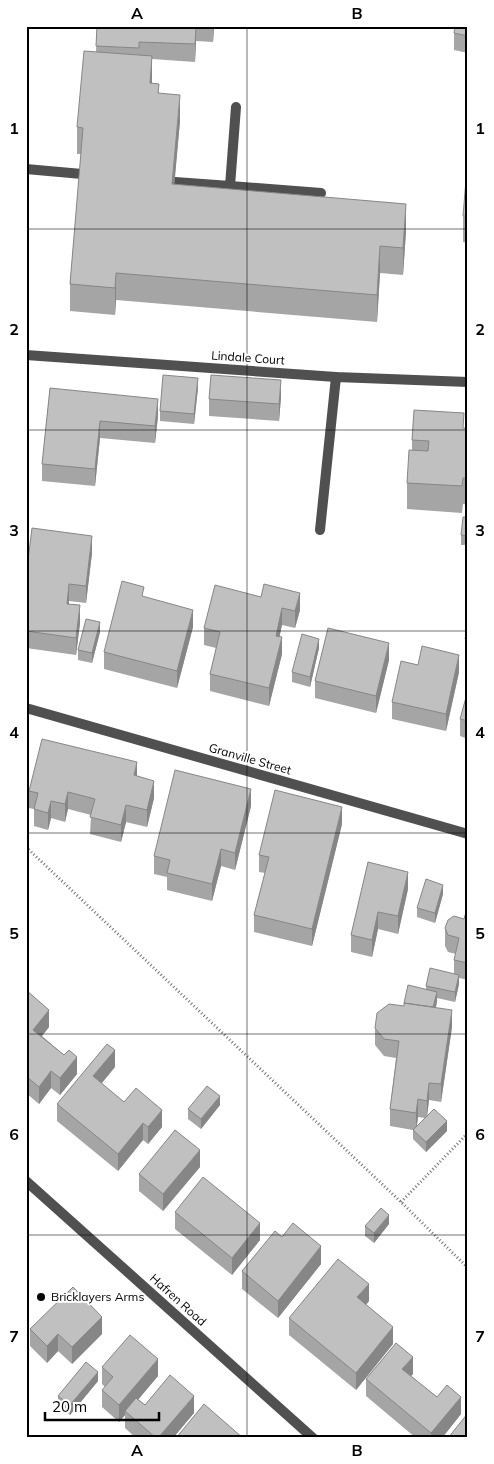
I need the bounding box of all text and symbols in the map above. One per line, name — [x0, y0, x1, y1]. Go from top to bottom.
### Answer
text: A — [131, 3, 143, 23]
text: B — [351, 3, 363, 23]
text: 1 — [9, 118, 19, 138]
text: 1 — [475, 118, 485, 138]
text: 2 — [9, 319, 19, 339]
text: 2 — [475, 319, 485, 339]
street label: Lindale Court — [211, 347, 285, 368]
text: 3 — [9, 520, 19, 540]
text: 3 — [475, 520, 485, 540]
text: 4 — [9, 722, 19, 742]
text: 4 — [475, 722, 485, 742]
street label: Granville Street — [207, 740, 293, 777]
text: 5 — [9, 923, 19, 943]
text: 5 — [475, 923, 485, 943]
text: 6 — [9, 1124, 19, 1144]
text: 6 — [475, 1124, 485, 1144]
street label: Hafren Road — [147, 1270, 210, 1329]
place label: Bricklayers Arms — [51, 1289, 144, 1304]
marker: Bricklayers Arms — [35, 1291, 47, 1303]
text: 7 — [9, 1326, 19, 1346]
text: 7 — [475, 1326, 485, 1346]
scale bar — [45, 1389, 159, 1421]
text: 20 m — [52, 1397, 87, 1416]
text: A — [131, 1440, 143, 1460]
text: B — [351, 1440, 363, 1460]

